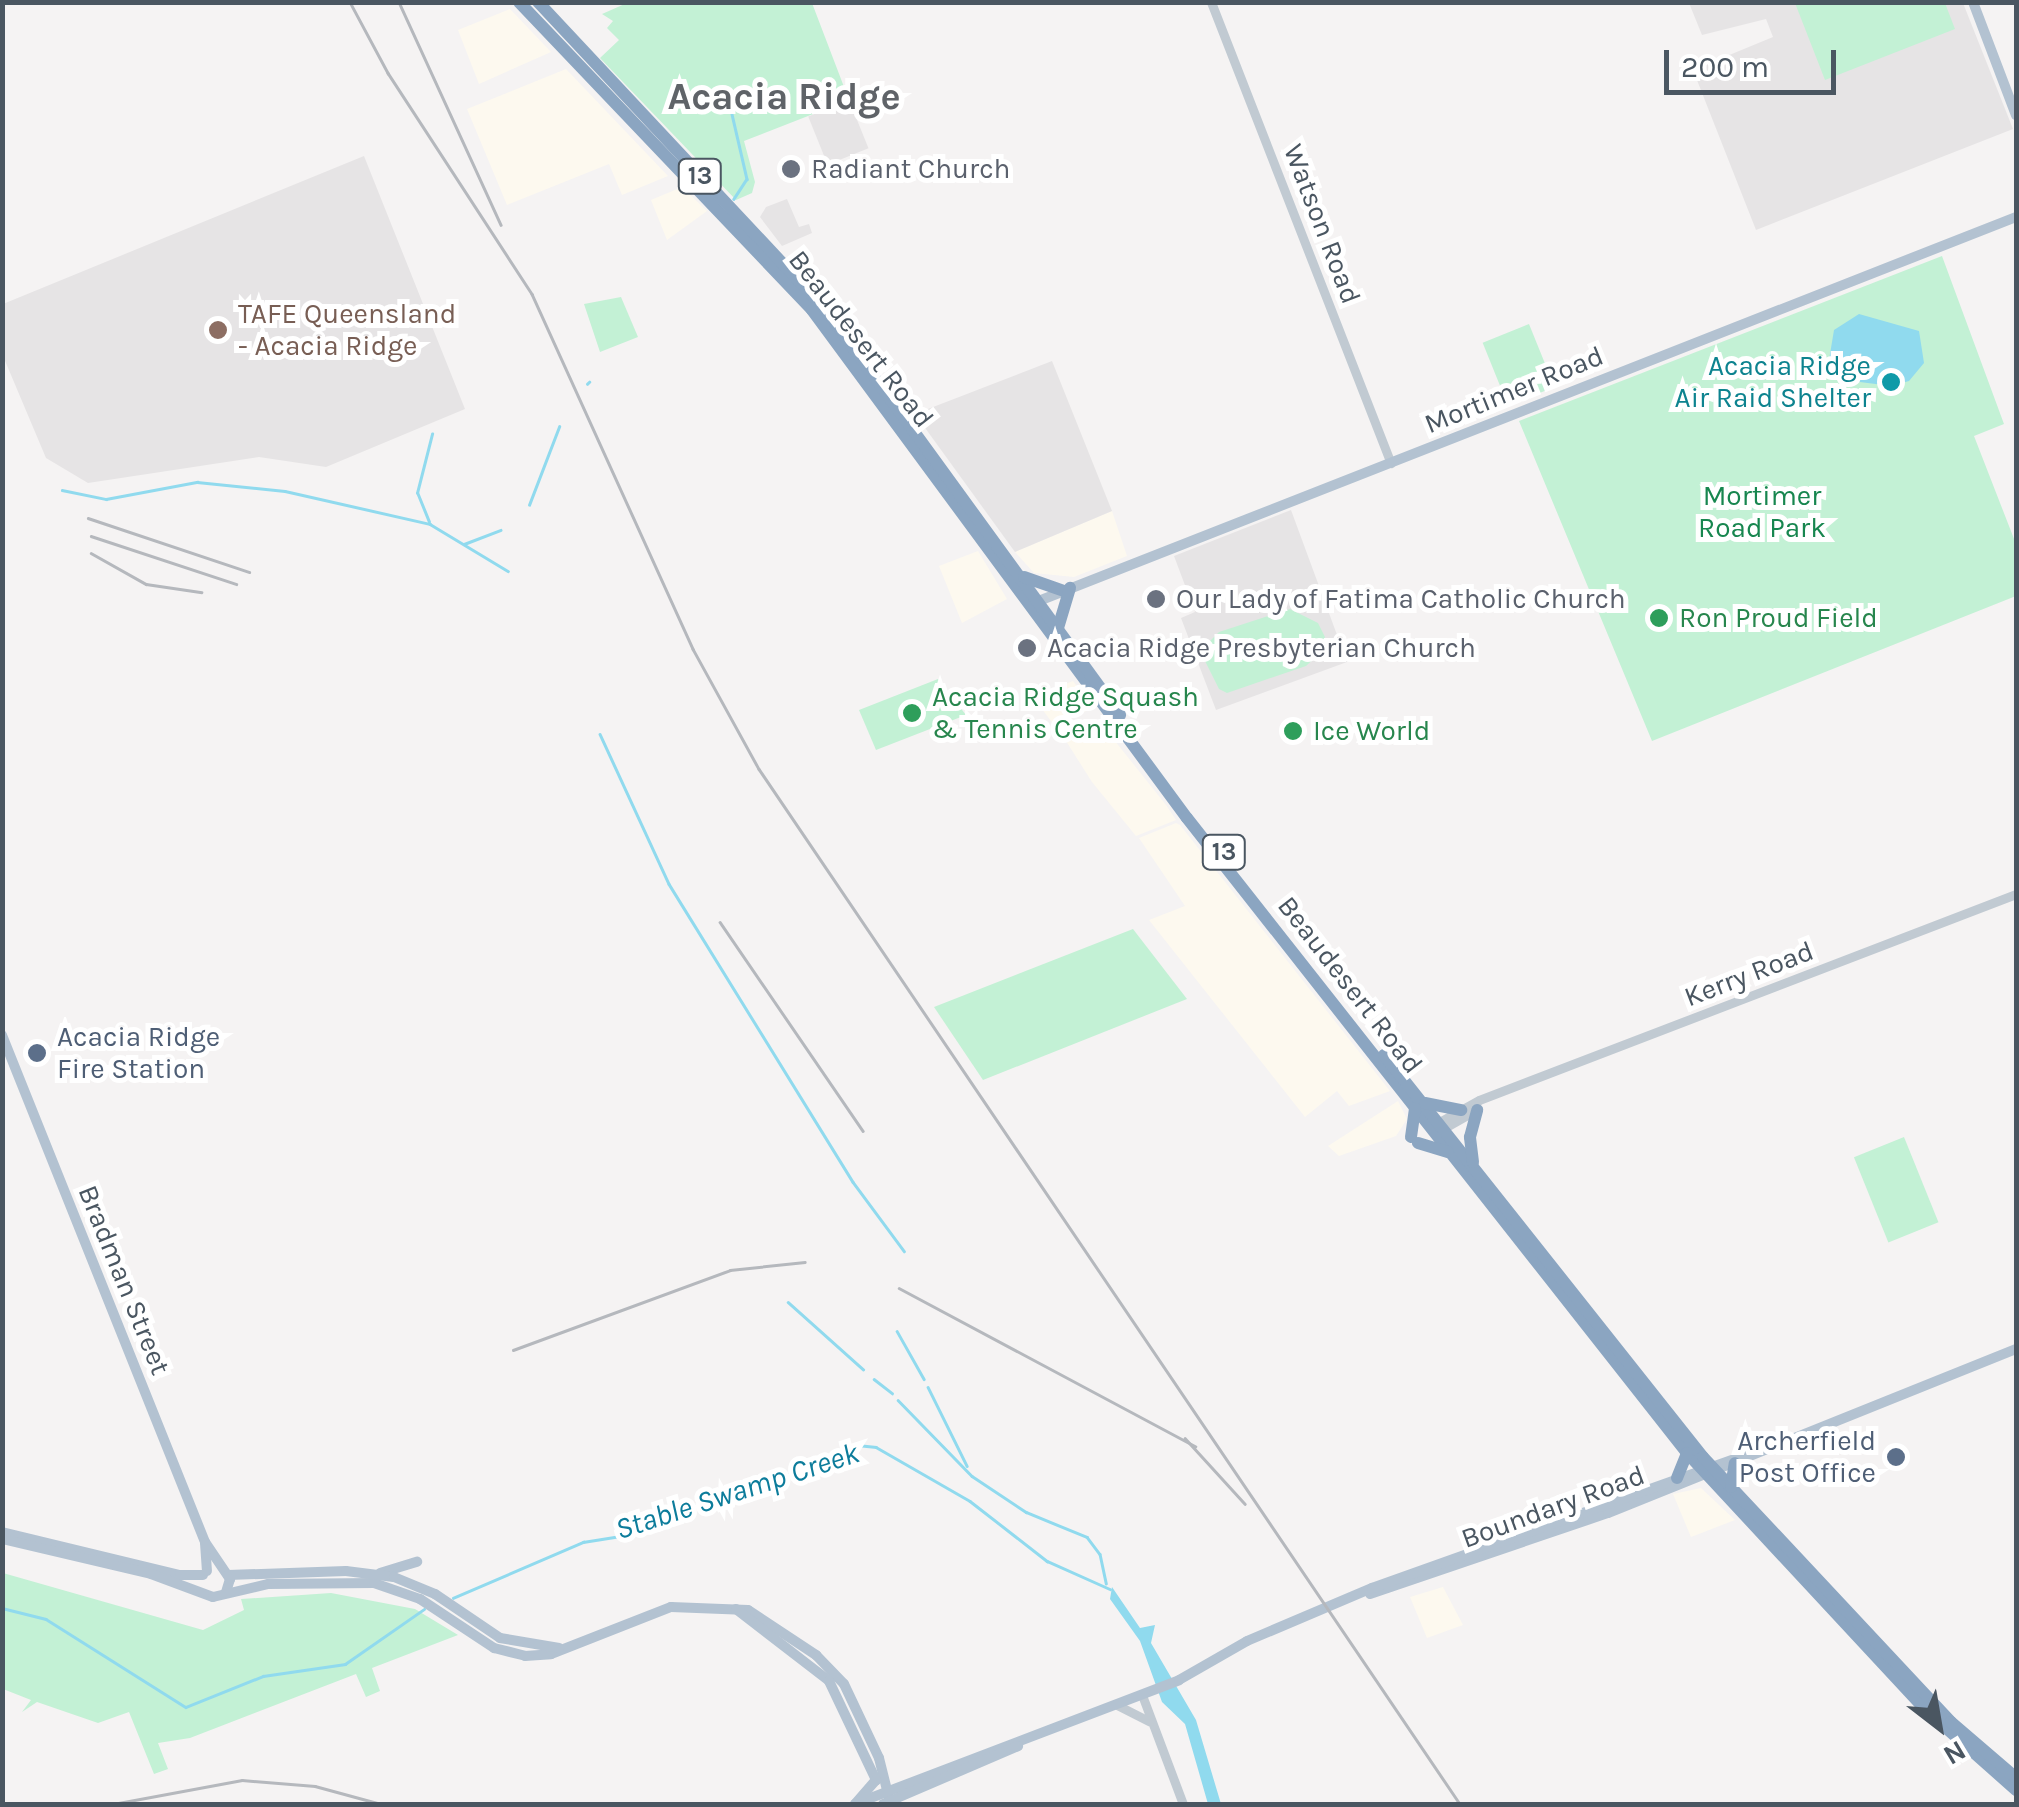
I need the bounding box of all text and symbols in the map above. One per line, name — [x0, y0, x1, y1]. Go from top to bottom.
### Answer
scale bar — [1669, 30, 1842, 92]
text: 200 m — [1681, 49, 1769, 85]
district label: Acacia Ridge — [667, 74, 901, 120]
street label: Watson Road — [1276, 140, 1368, 308]
place label: Radiant Church — [811, 152, 1010, 186]
road number: 13 — [678, 156, 722, 196]
marker: Radiant Church — [780, 158, 802, 180]
street label: Beaudesert Road — [781, 244, 941, 434]
place label: TAFE Queensland - Acacia Ridge — [238, 297, 456, 363]
marker: TAFE Queensland - Acacia Ridge — [207, 319, 229, 341]
street label: Mortimer Road — [1420, 339, 1608, 441]
place label: Acacia Ridge Air Raid Shelter — [1675, 349, 1871, 415]
marker: Acacia Ridge Air Raid Shelter — [1880, 371, 1902, 393]
park label: Mortimer Road Park — [1698, 479, 1826, 545]
place label: Our Lady of Fatima Catholic Church — [1176, 582, 1626, 616]
marker: Our Lady of Fatima Catholic Church — [1145, 588, 1167, 610]
place label: Ron Proud Field — [1679, 601, 1878, 635]
marker: Ron Proud Field — [1648, 607, 1670, 629]
place label: Acacia Ridge Presbyterian Church — [1047, 631, 1476, 665]
marker: Acacia Ridge Presbyterian Church — [1016, 637, 1038, 659]
place label: Acacia Ridge Squash & Tennis Centre — [932, 680, 1199, 746]
marker: Acacia Ridge Squash & Tennis Centre — [901, 702, 923, 724]
place label: Ice World — [1313, 714, 1430, 748]
marker: Ice World — [1282, 720, 1304, 742]
road number: 13 — [1202, 832, 1246, 872]
street label: Beaudesert Road — [1270, 890, 1430, 1080]
street label: Kerry Road — [1680, 934, 1818, 1014]
place label: Acacia Ridge Fire Station — [57, 1020, 220, 1086]
marker: Acacia Ridge Fire Station — [26, 1042, 48, 1064]
street label: Bradman Street — [71, 1180, 177, 1380]
place label: Archerfield Post Office — [1737, 1424, 1876, 1490]
water label: Stable Swamp Creek — [611, 1435, 863, 1547]
marker: Archerfield Post Office — [1885, 1446, 1907, 1468]
street label: Boundary Road — [1457, 1458, 1649, 1556]
north arrow — [1889, 1677, 1989, 1777]
text: N — [1938, 1734, 1972, 1772]

